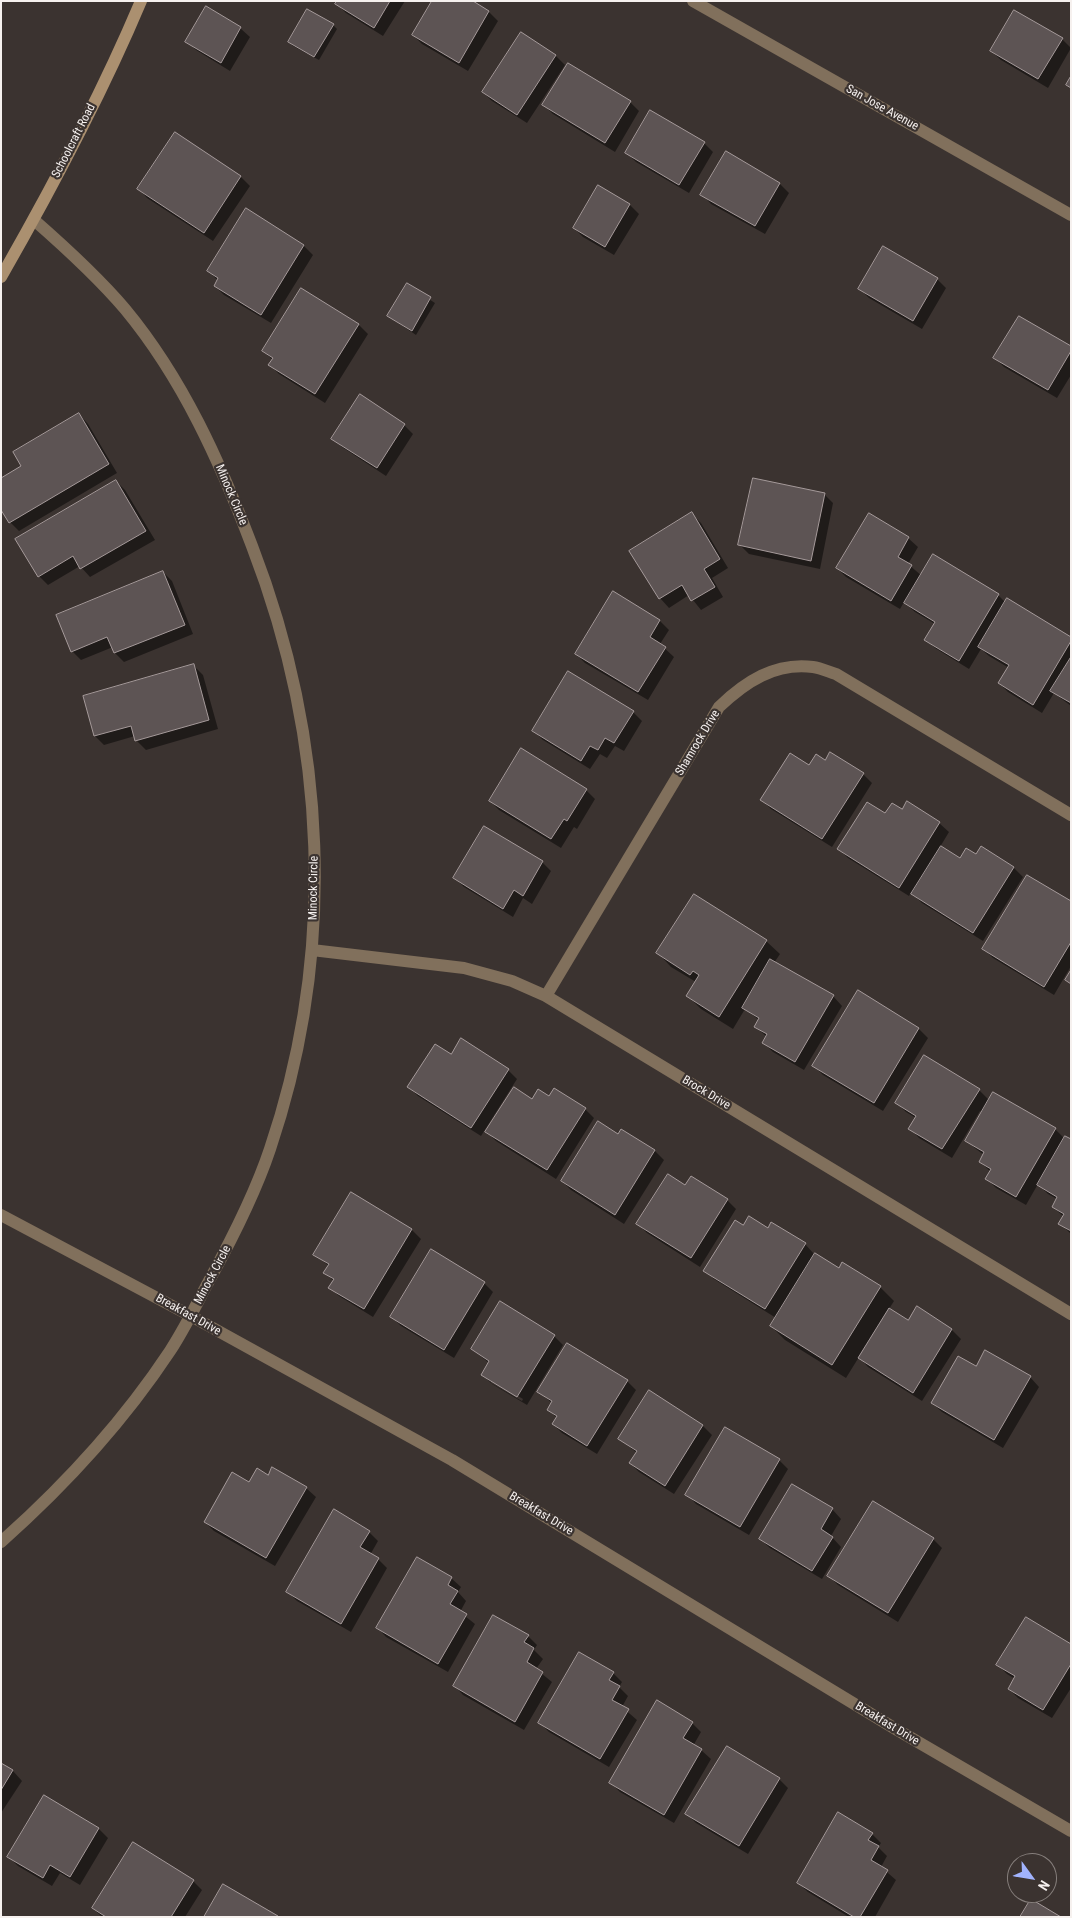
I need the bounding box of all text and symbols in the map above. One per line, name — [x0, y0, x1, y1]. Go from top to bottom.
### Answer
street label: San Jose Avenue — [843, 82, 921, 134]
street label: Schoolcraft Road — [49, 102, 99, 180]
street label: Minock Circle — [212, 463, 250, 527]
street label: Shamrock Drive — [673, 708, 723, 778]
street label: Minock Circle — [306, 856, 322, 920]
street label: Brock Drive — [679, 1073, 733, 1113]
street label: Minock Circle — [192, 1243, 234, 1307]
street label: Breakfast Drive — [153, 1291, 223, 1339]
street label: Breakfast Drive — [506, 1489, 576, 1539]
street label: Breakfast Drive — [852, 1699, 922, 1749]
north arrow — [1007, 1853, 1057, 1903]
text: N — [1035, 1878, 1053, 1893]

